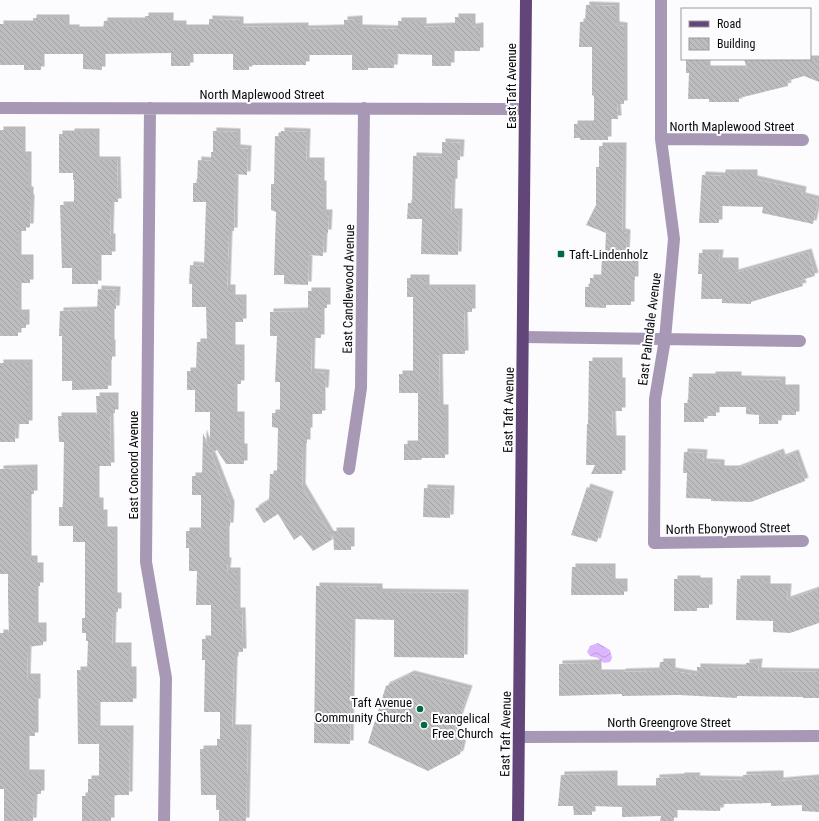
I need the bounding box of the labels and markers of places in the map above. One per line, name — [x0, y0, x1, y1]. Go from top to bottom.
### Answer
place label: Taft-Lindenholz — [569, 247, 649, 262]
marker: Taft-Lindenholz — [556, 249, 566, 259]
place label: Taft Avenue Community Church — [315, 695, 412, 725]
marker: Taft Avenue Community Church — [415, 704, 425, 714]
place label: Evangelical Free Church — [432, 711, 493, 741]
marker: Evangelical Free Church — [419, 720, 429, 730]

